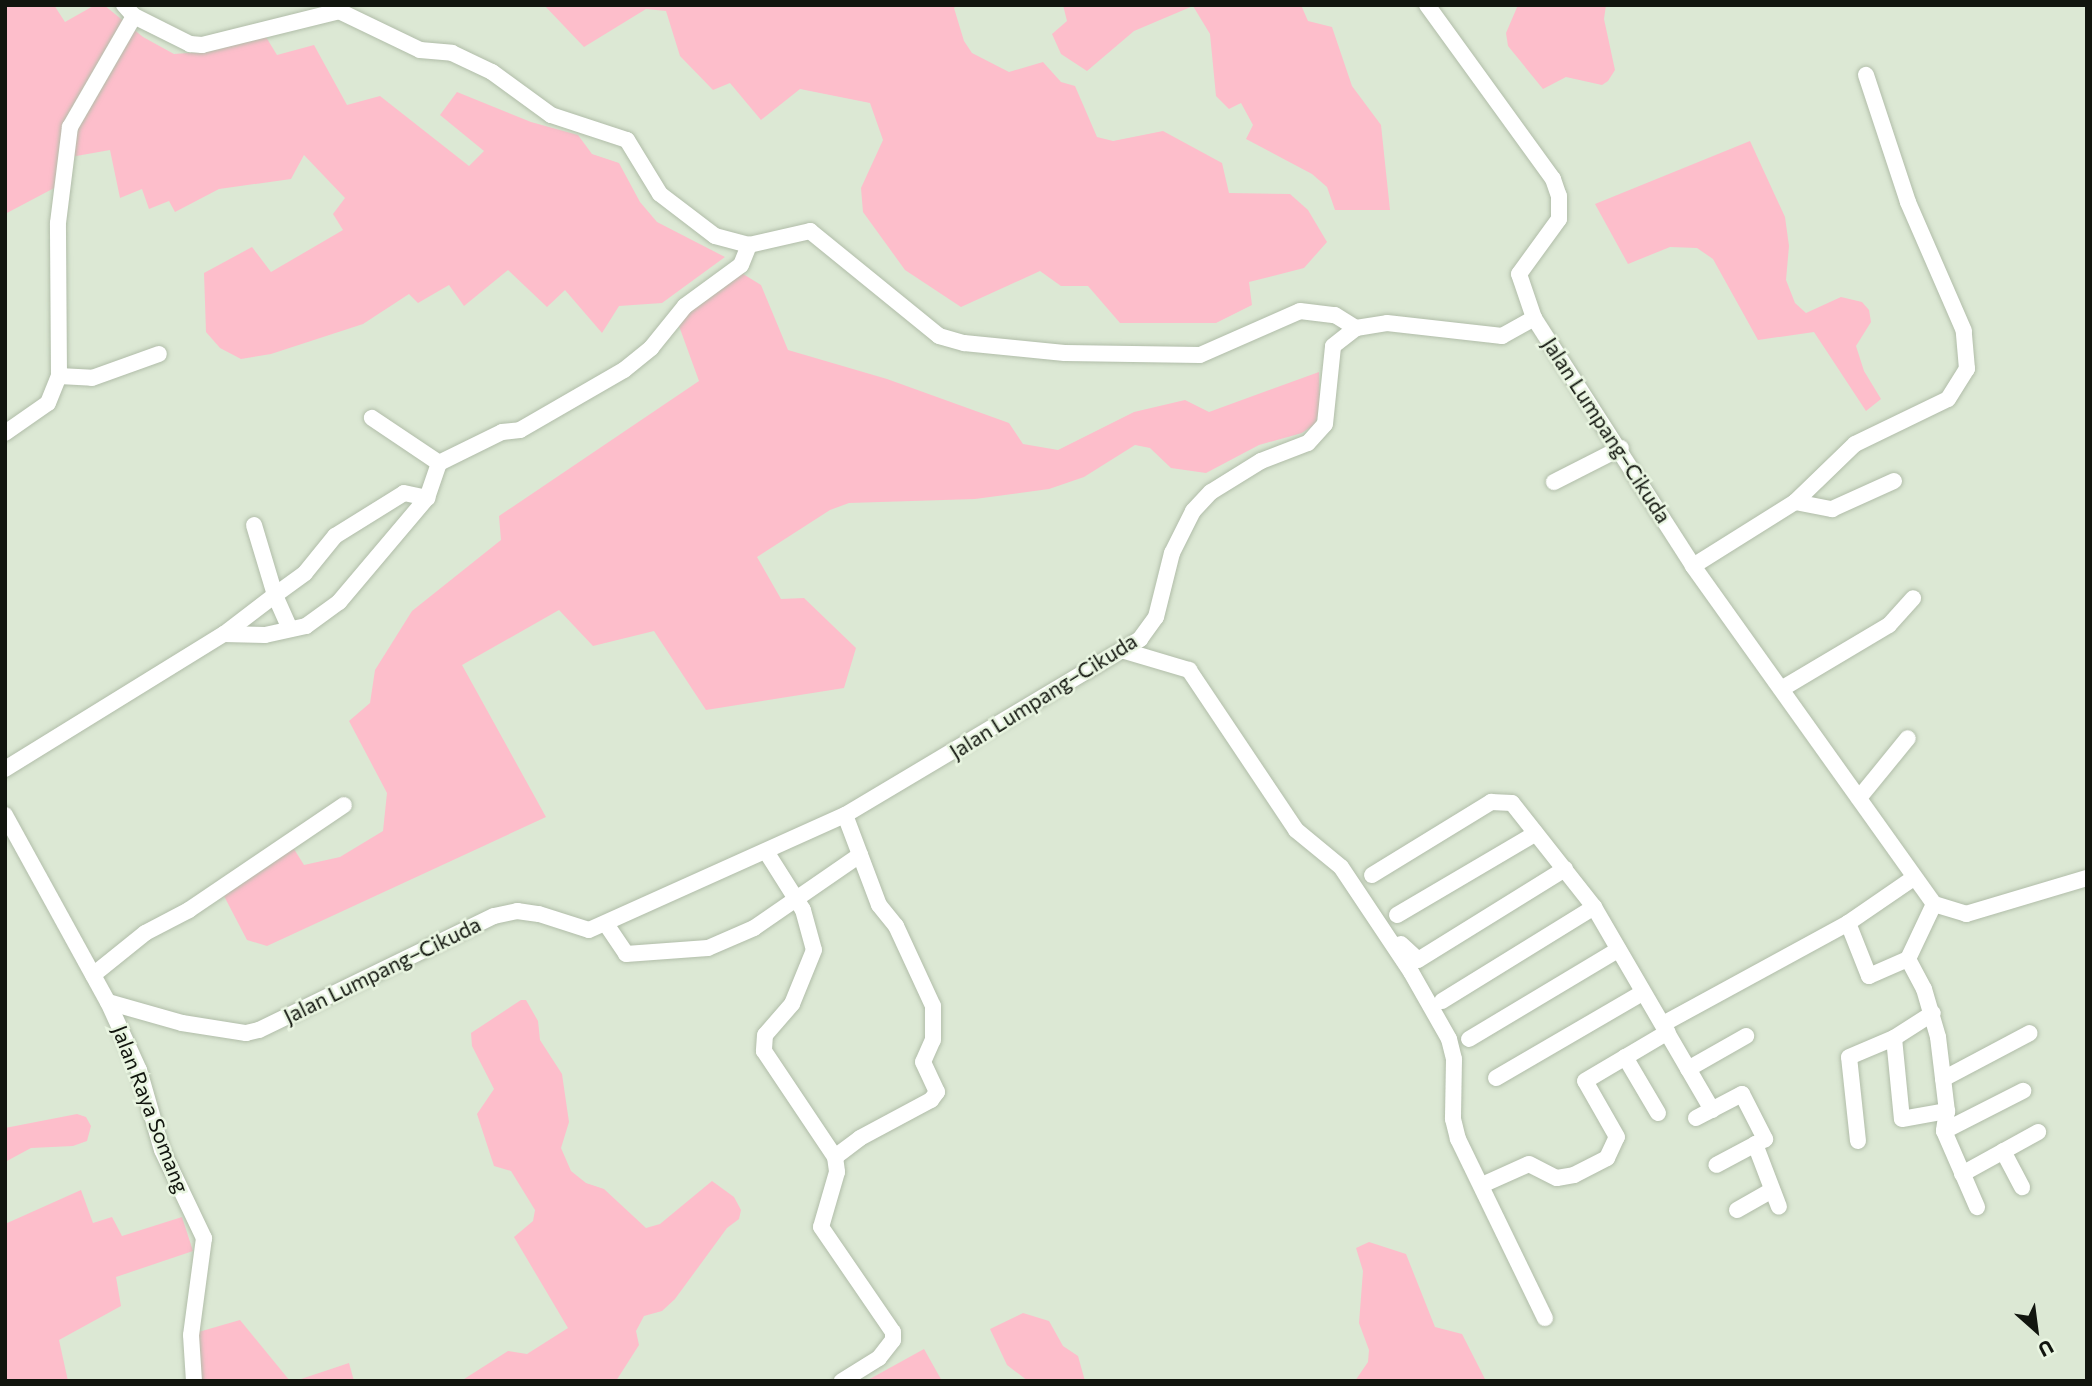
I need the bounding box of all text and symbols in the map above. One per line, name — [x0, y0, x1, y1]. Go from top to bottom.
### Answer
street label: Jalan Lumpang–Cikuda — [1538, 332, 1676, 528]
street label: Jalan Lumpang–Cikuda — [945, 628, 1141, 764]
street label: Jalan Lumpang–Cikuda — [279, 911, 485, 1029]
street label: Jalan Raya Somang — [107, 1022, 195, 1196]
north arrow — [2001, 1295, 2071, 1365]
text: U — [2035, 1336, 2058, 1362]

